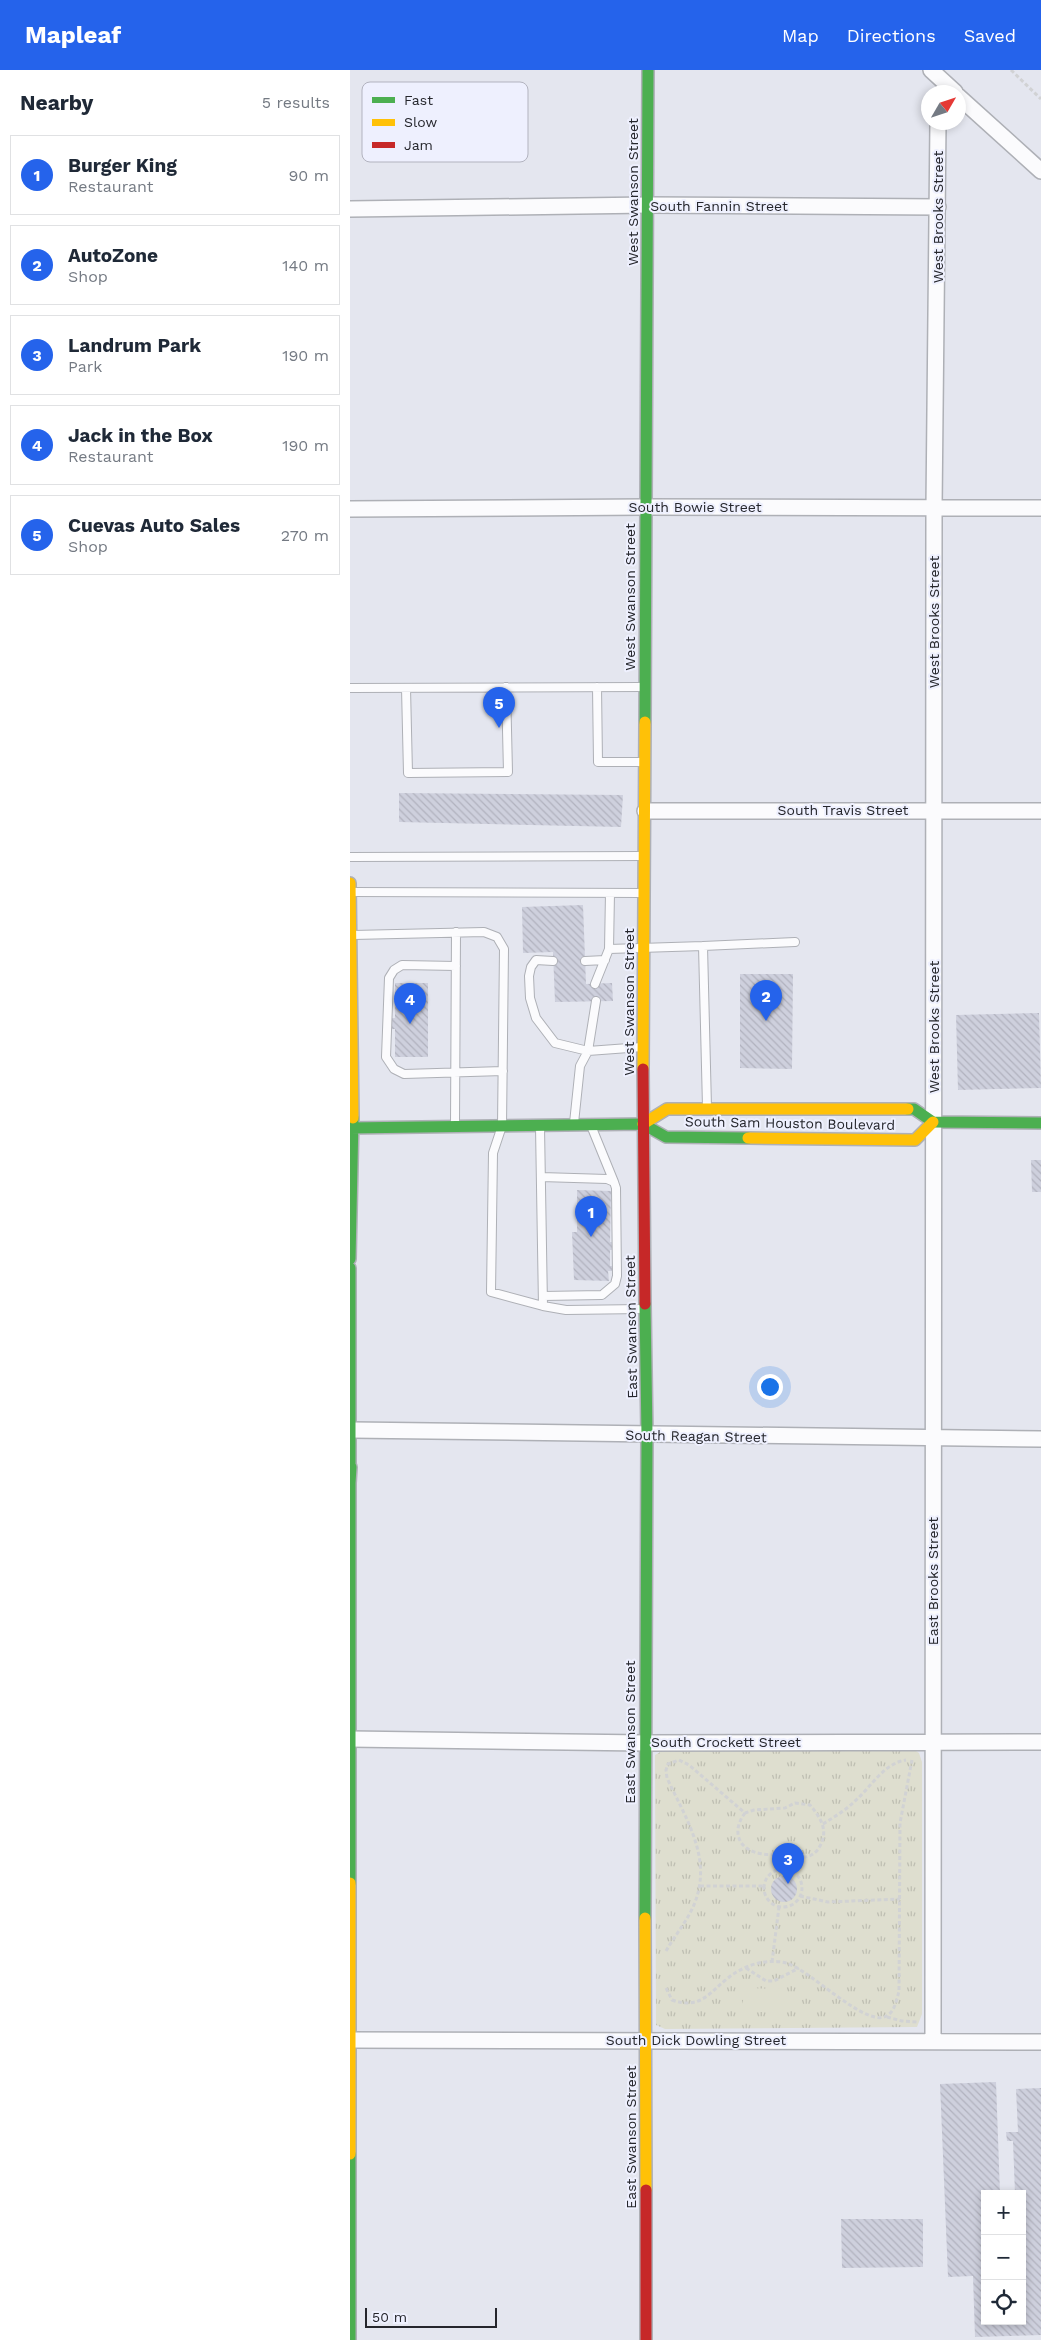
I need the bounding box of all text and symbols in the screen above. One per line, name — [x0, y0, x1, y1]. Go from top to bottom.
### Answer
text: Mapleaf — [25, 21, 121, 49]
text: Map — [782, 25, 819, 46]
text: Directions — [847, 25, 936, 46]
text: Saved — [964, 25, 1016, 46]
legend — [362, 82, 528, 162]
north arrow — [921, 85, 966, 130]
text: Nearby — [20, 90, 93, 115]
text: Fast — [404, 92, 433, 108]
text: 5 results — [262, 93, 330, 112]
text: Slow — [404, 114, 437, 130]
street label: West Swanson Street — [625, 118, 641, 266]
text: Jam — [404, 137, 433, 153]
street label: West Brooks Street — [930, 151, 946, 283]
text: Burger King — [68, 154, 177, 177]
text: 1 — [34, 166, 40, 185]
text: 90 m — [288, 166, 329, 185]
text: Restaurant — [68, 177, 154, 196]
street label: South Fannin Street — [650, 198, 788, 214]
text: AutoZone — [68, 244, 158, 267]
text: 2 — [32, 256, 42, 275]
text: 140 m — [282, 256, 329, 275]
text: Shop — [68, 267, 108, 286]
text: Landrum Park — [68, 334, 201, 357]
text: 3 — [32, 346, 42, 365]
text: 190 m — [282, 346, 329, 365]
text: Park — [68, 357, 102, 376]
text: Jack in the Box — [68, 424, 213, 447]
text: 4 — [32, 436, 42, 455]
text: 190 m — [282, 436, 329, 455]
text: Restaurant — [68, 447, 154, 466]
street label: South Bowie Street — [628, 499, 762, 515]
text: Cuevas Auto Sales — [68, 514, 240, 537]
street label: West Swanson Street — [622, 523, 638, 671]
text: 5 — [32, 526, 42, 545]
text: 270 m — [281, 526, 329, 545]
text: Shop — [68, 537, 108, 556]
street label: West Brooks Street — [926, 556, 942, 688]
pin: 5 — [483, 687, 515, 728]
street label: South Travis Street — [778, 802, 909, 818]
street label: West Swanson Street — [621, 928, 637, 1076]
street label: West Brooks Street — [926, 961, 942, 1093]
pin: 2 — [750, 980, 782, 1021]
pin: 4 — [394, 983, 426, 1024]
street label: South Sam Houston Boulevard — [685, 1113, 895, 1133]
pin: 1 — [575, 1196, 607, 1237]
street label: East Swanson Street — [622, 1255, 640, 1399]
your location — [757, 1374, 783, 1400]
street label: South Reagan Street — [625, 1427, 767, 1445]
street label: East Brooks Street — [925, 1517, 941, 1645]
street label: East Swanson Street — [622, 1660, 638, 1804]
street label: South Crockett Street — [651, 1734, 801, 1750]
pin: 3 — [772, 1843, 804, 1884]
street label: South Dick Dowling Street — [606, 2032, 786, 2048]
street label: East Swanson Street — [623, 2065, 639, 2209]
map controls — [981, 2190, 1026, 2325]
button: + — [981, 2190, 1026, 2235]
button: − — [981, 2235, 1026, 2280]
button: locate — [981, 2280, 1026, 2325]
scale bar — [365, 2305, 498, 2328]
text: 50 m — [372, 2309, 407, 2325]

